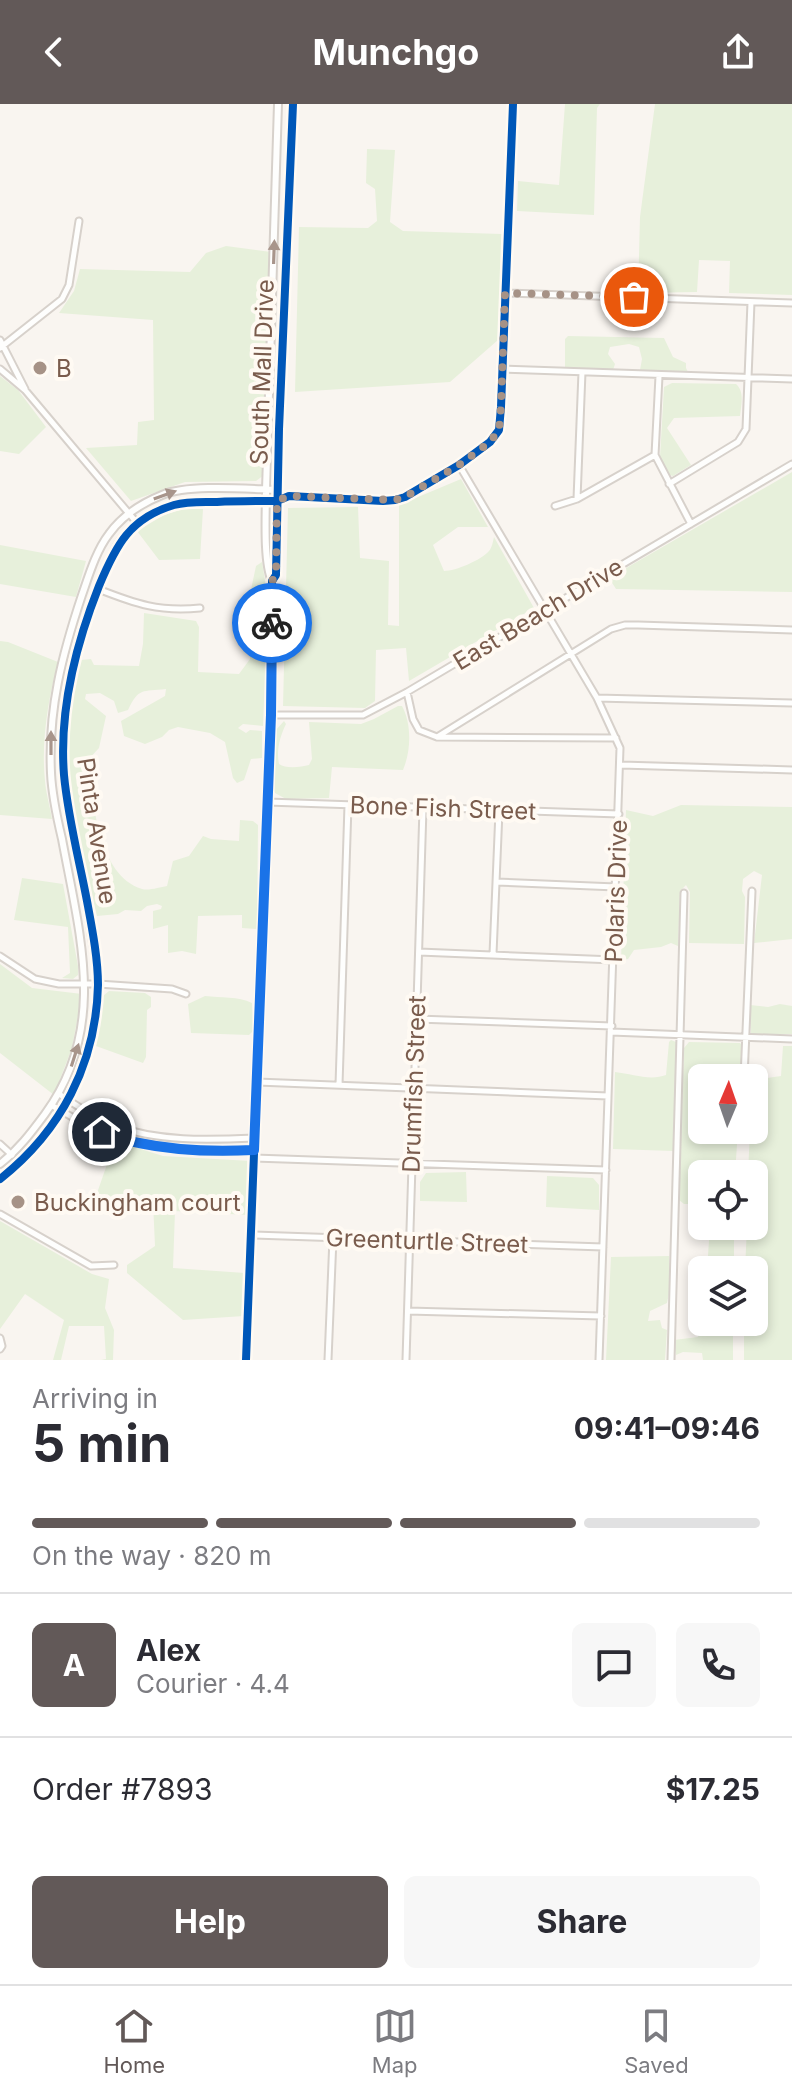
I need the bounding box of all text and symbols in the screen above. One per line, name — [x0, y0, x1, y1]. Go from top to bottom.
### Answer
icon: back — [32, 30, 76, 74]
text: Munchgo — [313, 30, 479, 74]
icon: share — [716, 30, 760, 74]
one-way arrow — [267, 239, 280, 264]
pin — [600, 263, 668, 331]
icon: bag — [612, 275, 656, 319]
street label: South Mall Drive — [244, 279, 280, 465]
place label: B — [56, 354, 72, 383]
marker: B — [31, 359, 49, 377]
one-way arrow — [153, 488, 177, 501]
street label: East Beach Drive — [448, 552, 628, 676]
courier — [232, 583, 312, 663]
icon: bike — [250, 601, 294, 645]
one-way arrow — [45, 730, 57, 755]
street label: Pinta Avenue — [71, 756, 123, 906]
street label: Bone Fish Street — [349, 790, 537, 826]
street label: Polaris Drive — [599, 819, 633, 963]
street label: Drumfish Street — [396, 995, 432, 1173]
one-way arrow — [69, 1043, 81, 1067]
north arrow — [688, 1064, 768, 1144]
map controls — [688, 1064, 768, 1336]
pin — [68, 1098, 136, 1166]
icon: home — [80, 1110, 124, 1154]
button: locate — [688, 1160, 768, 1240]
place label: Buckingham court — [34, 1188, 241, 1217]
marker: Buckingham court — [9, 1193, 27, 1211]
street label: Greenturtle Street — [325, 1223, 529, 1259]
button: layers — [688, 1256, 768, 1336]
text: Arriving in — [32, 1383, 158, 1414]
text: 09:41–09:46 — [574, 1410, 760, 1446]
text: 5 min — [32, 1412, 171, 1475]
text: On the way · 820 m — [32, 1540, 272, 1571]
button: chat — [572, 1623, 656, 1707]
button: phone — [676, 1623, 760, 1707]
text: Alex — [136, 1632, 201, 1668]
text: A — [63, 1647, 85, 1683]
text: Courier · 4.4 — [136, 1668, 290, 1699]
text: Order #7893 — [32, 1771, 213, 1807]
text: $17.25 — [666, 1771, 760, 1807]
button: Help — [32, 1876, 388, 1968]
button: Share — [404, 1876, 760, 1968]
tab: Home — [103, 2004, 165, 2078]
tab: Map — [372, 2004, 417, 2078]
tab: Saved — [624, 2004, 689, 2078]

